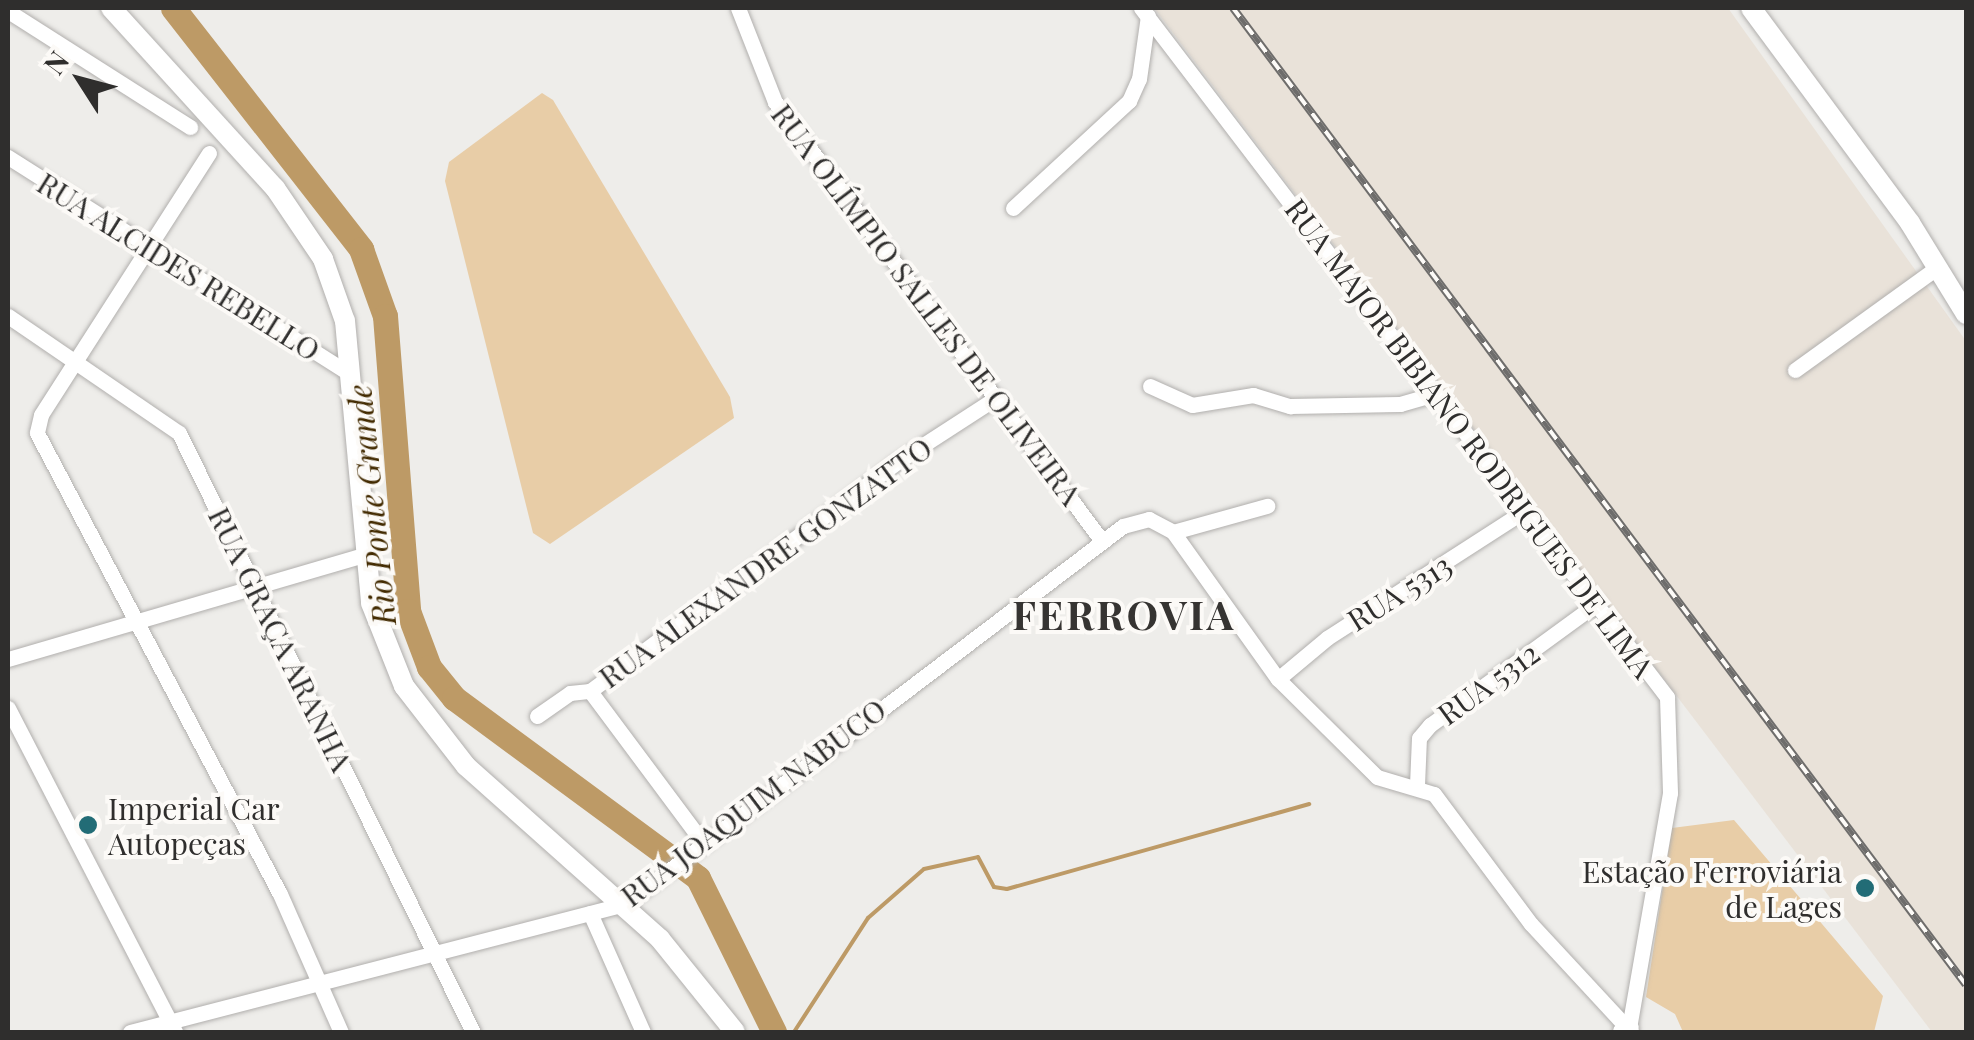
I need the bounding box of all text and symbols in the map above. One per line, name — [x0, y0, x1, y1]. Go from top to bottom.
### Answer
north arrow — [30, 30, 130, 130]
text: N — [34, 43, 76, 81]
street label: RUA OLÍMPIO SALLES DE OLIVEIRA — [764, 96, 1090, 512]
street label: RUA ALCIDES REBELLO — [31, 164, 327, 368]
street label: RUA MAJOR BIBIANO RODRIGUES DE LIMA — [1278, 191, 1662, 685]
water label: Rio Ponte Grande — [339, 383, 403, 627]
street label: RUA ALEXANDRE GONZATTO — [591, 429, 939, 695]
street label: RUA GRAÇA ARANHA — [201, 501, 361, 777]
street label: RUA 5313 — [1341, 546, 1457, 638]
district label: FERROVIA — [1012, 590, 1236, 638]
street label: RUA 5312 — [1430, 634, 1546, 732]
street label: RUA JOAQUIM NABUCO — [613, 691, 893, 913]
place label: Imperial Car Autopeças — [108, 790, 279, 860]
marker: Imperial Car Autopeças — [77, 814, 99, 836]
place label: Estação Ferroviária de Lages — [1582, 853, 1842, 924]
marker: Estação Ferroviária de Lages — [1852, 875, 1878, 901]

